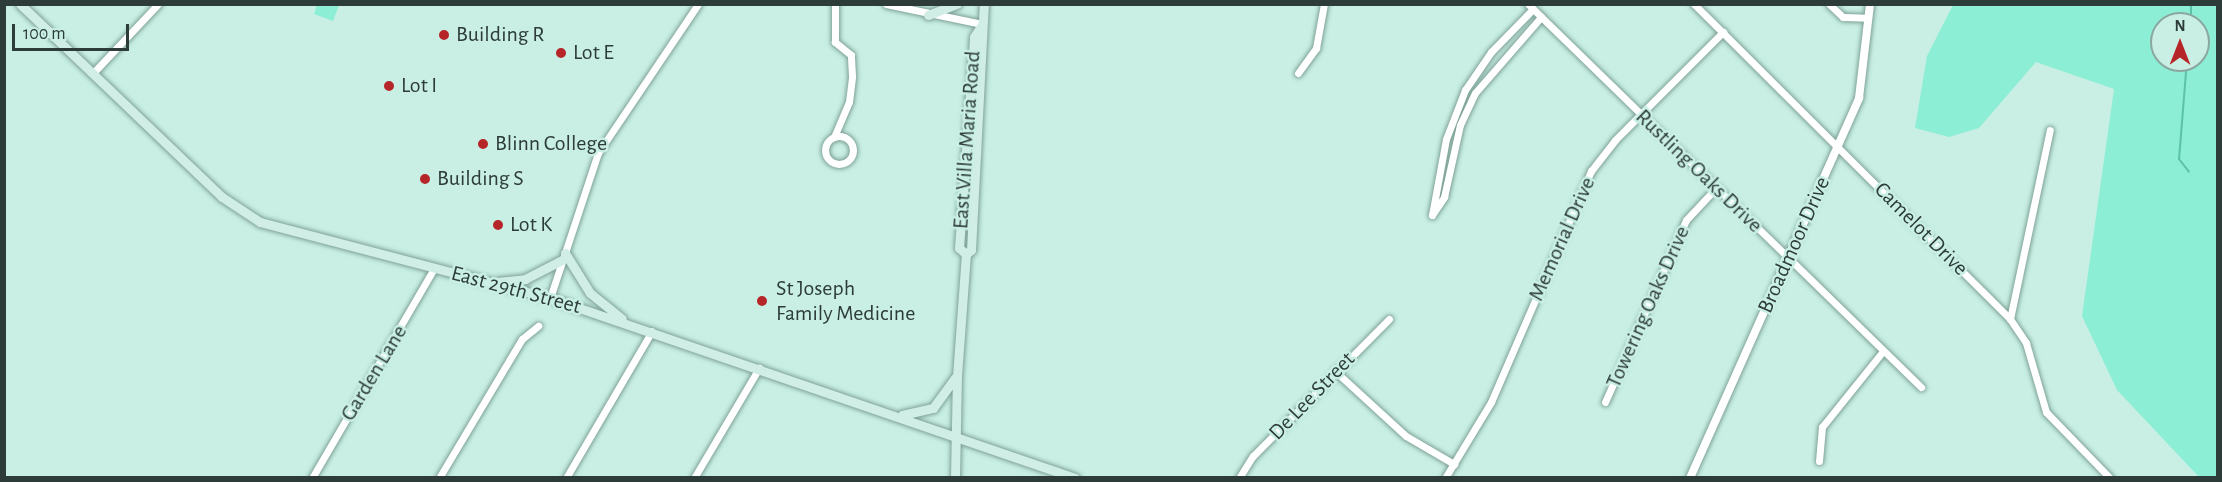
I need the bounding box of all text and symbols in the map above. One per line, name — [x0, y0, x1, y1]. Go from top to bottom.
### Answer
scale bar — [15, 12, 132, 50]
north arrow — [2150, 12, 2210, 72]
text: N — [2174, 18, 2186, 34]
place label: Building R — [456, 22, 544, 48]
text: 100 m — [23, 25, 66, 43]
marker: Building R — [437, 28, 451, 42]
place label: Lot E — [573, 40, 614, 66]
marker: Lot E — [554, 46, 568, 60]
street label: East Villa Maria Road — [948, 50, 986, 230]
place label: Lot I — [401, 73, 437, 99]
marker: Lot I — [382, 79, 396, 93]
street label: Rustling Oaks Drive — [1630, 104, 1768, 238]
place label: Blinn College — [495, 131, 607, 157]
marker: Blinn College — [476, 137, 490, 151]
place label: Building S — [437, 166, 524, 192]
marker: Building S — [418, 172, 432, 186]
street label: Memorial Drive — [1523, 173, 1601, 305]
street label: Broadmoor Drive — [1752, 173, 1836, 317]
street label: Camelot Drive — [1869, 177, 1973, 281]
place label: Lot K — [510, 212, 552, 238]
marker: Lot K — [491, 218, 505, 232]
street label: Towering Oaks Drive — [1600, 222, 1696, 392]
street label: East 29th Street — [448, 260, 584, 320]
place label: St Joseph Family Medicine — [776, 275, 915, 326]
marker: St Joseph Family Medicine — [753, 292, 771, 310]
street label: Garden Lane — [335, 320, 413, 426]
street label: De Lee Street — [1263, 346, 1361, 446]

